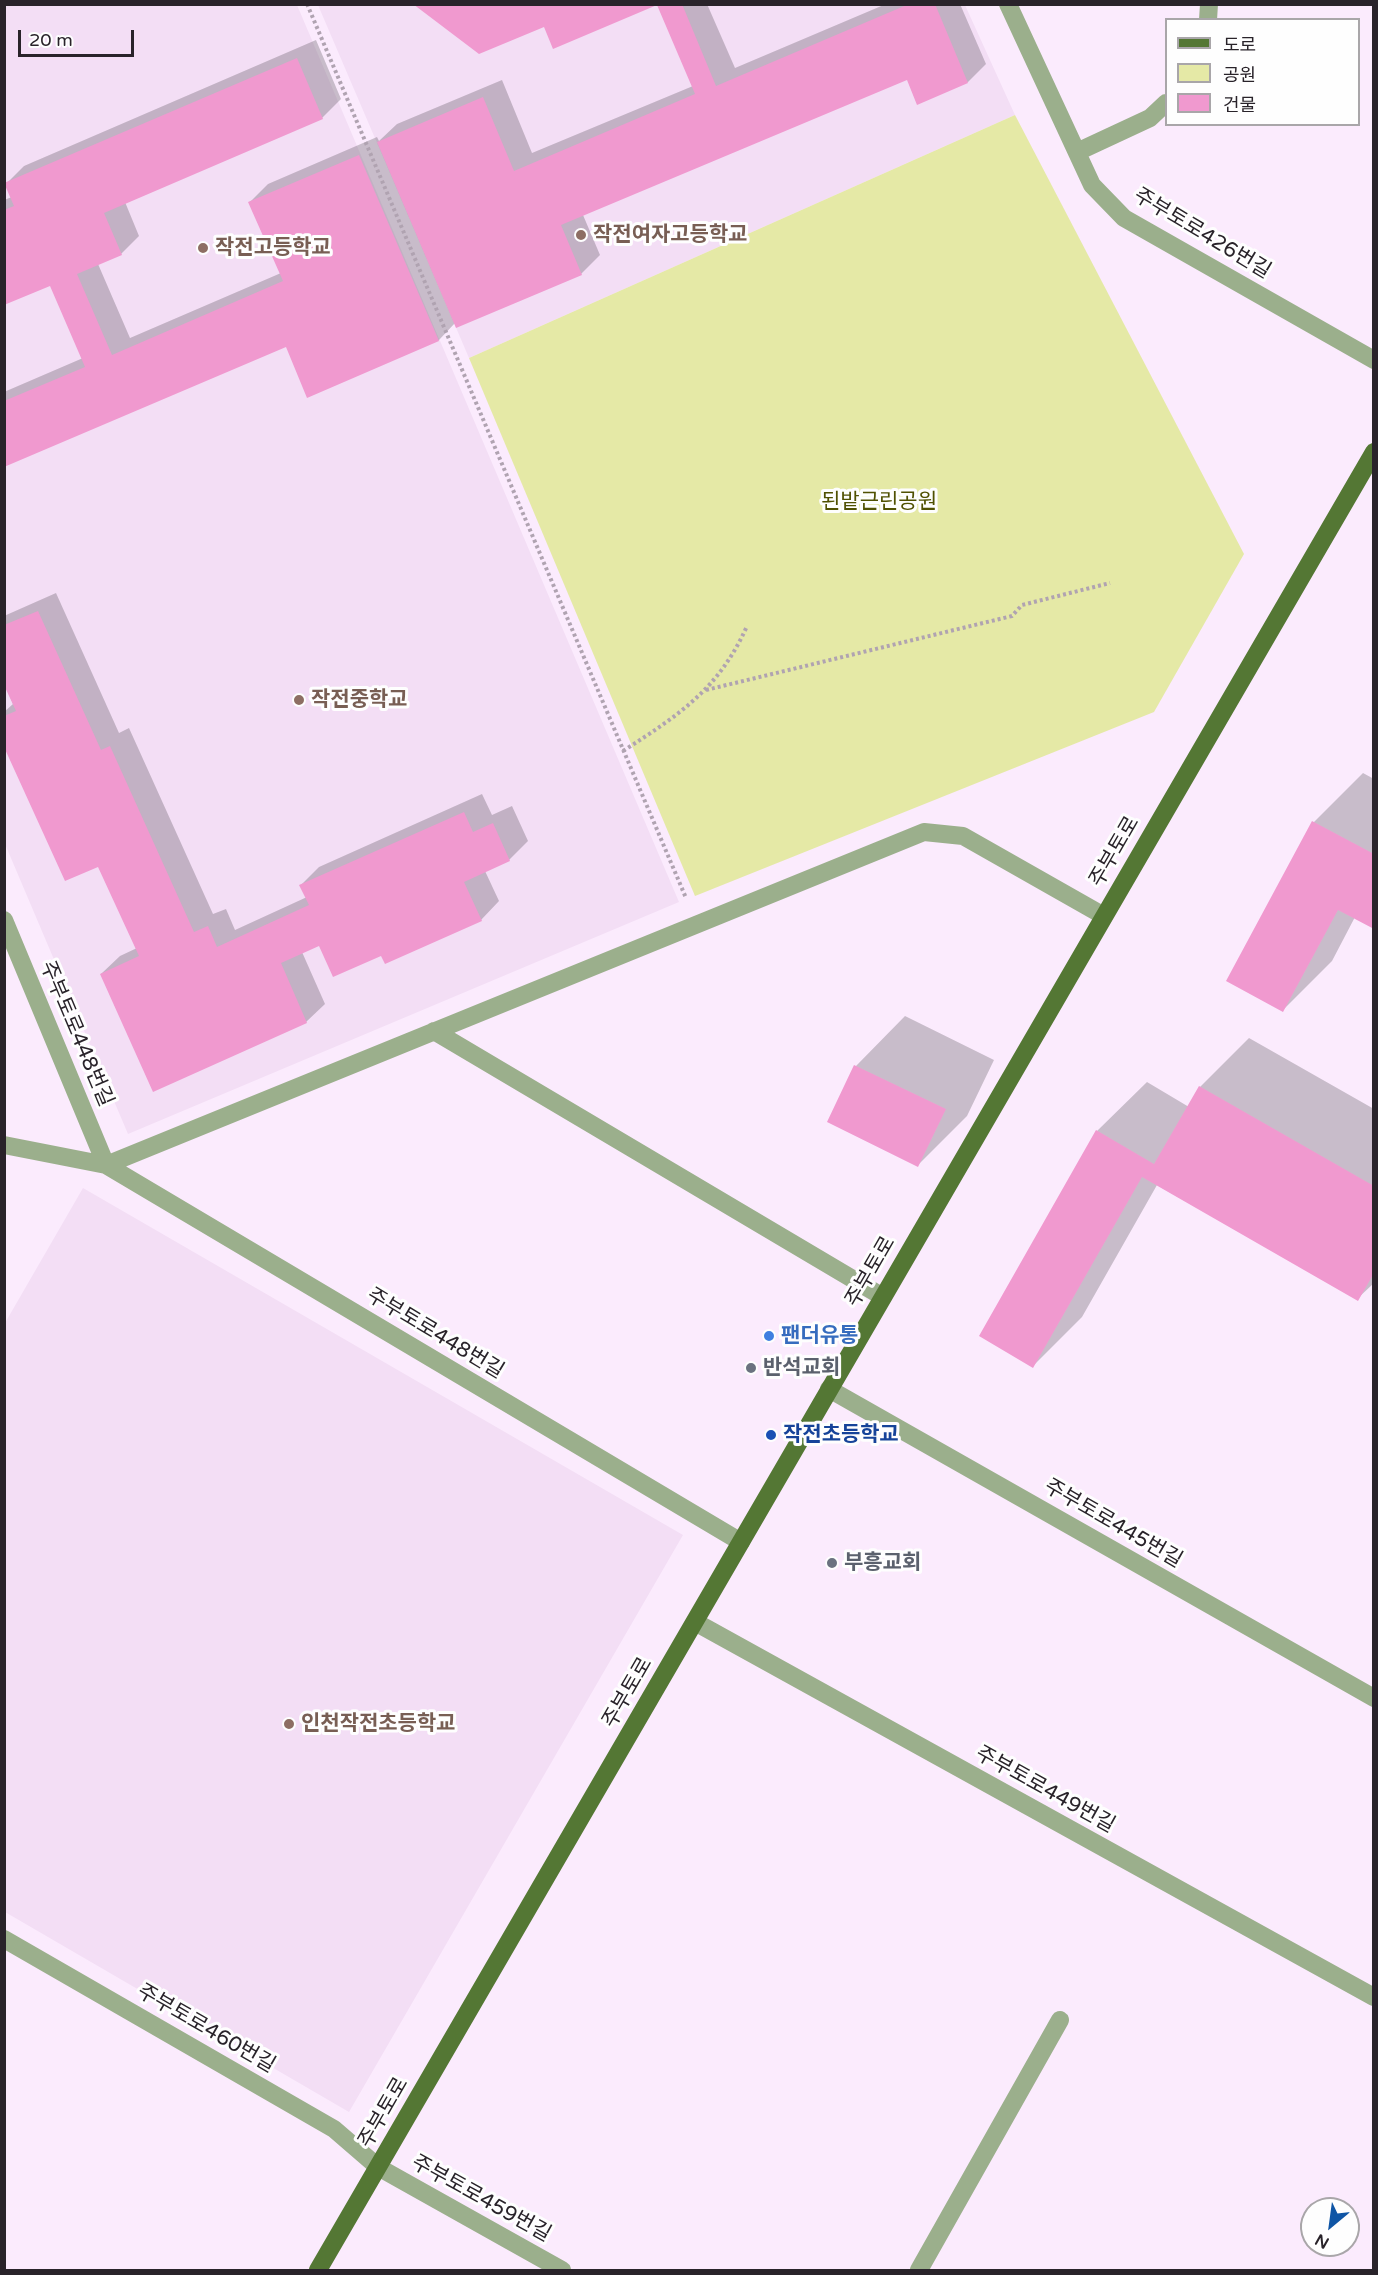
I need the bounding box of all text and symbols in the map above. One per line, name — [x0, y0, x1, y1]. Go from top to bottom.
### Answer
scale bar — [21, 18, 136, 56]
legend — [1165, 18, 1360, 126]
text: 20 m — [29, 29, 73, 51]
text: 도로 — [1223, 34, 1256, 56]
text: 공원 — [1223, 64, 1256, 86]
text: 건물 — [1223, 94, 1256, 116]
street label: 주부토로426번길 — [1129, 183, 1275, 285]
place label: 작전여자고등학교 — [593, 222, 748, 248]
marker: 작전여자고등학교 — [574, 228, 588, 242]
place label: 작전고등학교 — [215, 235, 331, 261]
marker: 작전고등학교 — [196, 241, 210, 255]
park label: 된밭근린공원 — [821, 489, 937, 515]
place label: 작전중학교 — [311, 687, 408, 713]
marker: 작전중학교 — [292, 693, 306, 707]
street label: 주부토로 — [1085, 812, 1145, 892]
street label: 주부토로448번길 — [34, 958, 118, 1110]
street label: 주부토로 — [841, 1232, 901, 1312]
street label: 주부토로448번길 — [362, 1283, 508, 1385]
place label: 팬더유통 — [781, 1323, 858, 1349]
marker: 팬더유통 — [762, 1329, 776, 1343]
place label: 반석교회 — [763, 1355, 840, 1381]
marker: 반석교회 — [744, 1361, 758, 1375]
place label: 작전초등학교 — [783, 1422, 899, 1448]
marker: 작전초등학교 — [764, 1428, 778, 1442]
street label: 주부토로445번길 — [1039, 1474, 1187, 1574]
place label: 부흥교회 — [844, 1550, 921, 1576]
marker: 부흥교회 — [825, 1556, 839, 1570]
street label: 주부토로 — [598, 1653, 658, 1733]
place label: 인천작전초등학교 — [301, 1711, 456, 1737]
marker: 인천작전초등학교 — [282, 1717, 296, 1731]
street label: 주부토로449번길 — [971, 1741, 1119, 1839]
street label: 주부토로460번길 — [132, 1979, 280, 2079]
street label: 주부토로 — [354, 2073, 414, 2153]
street label: 주부토로459번길 — [407, 2150, 555, 2248]
north arrow — [1300, 2197, 1360, 2257]
text: N — [1312, 2229, 1333, 2253]

